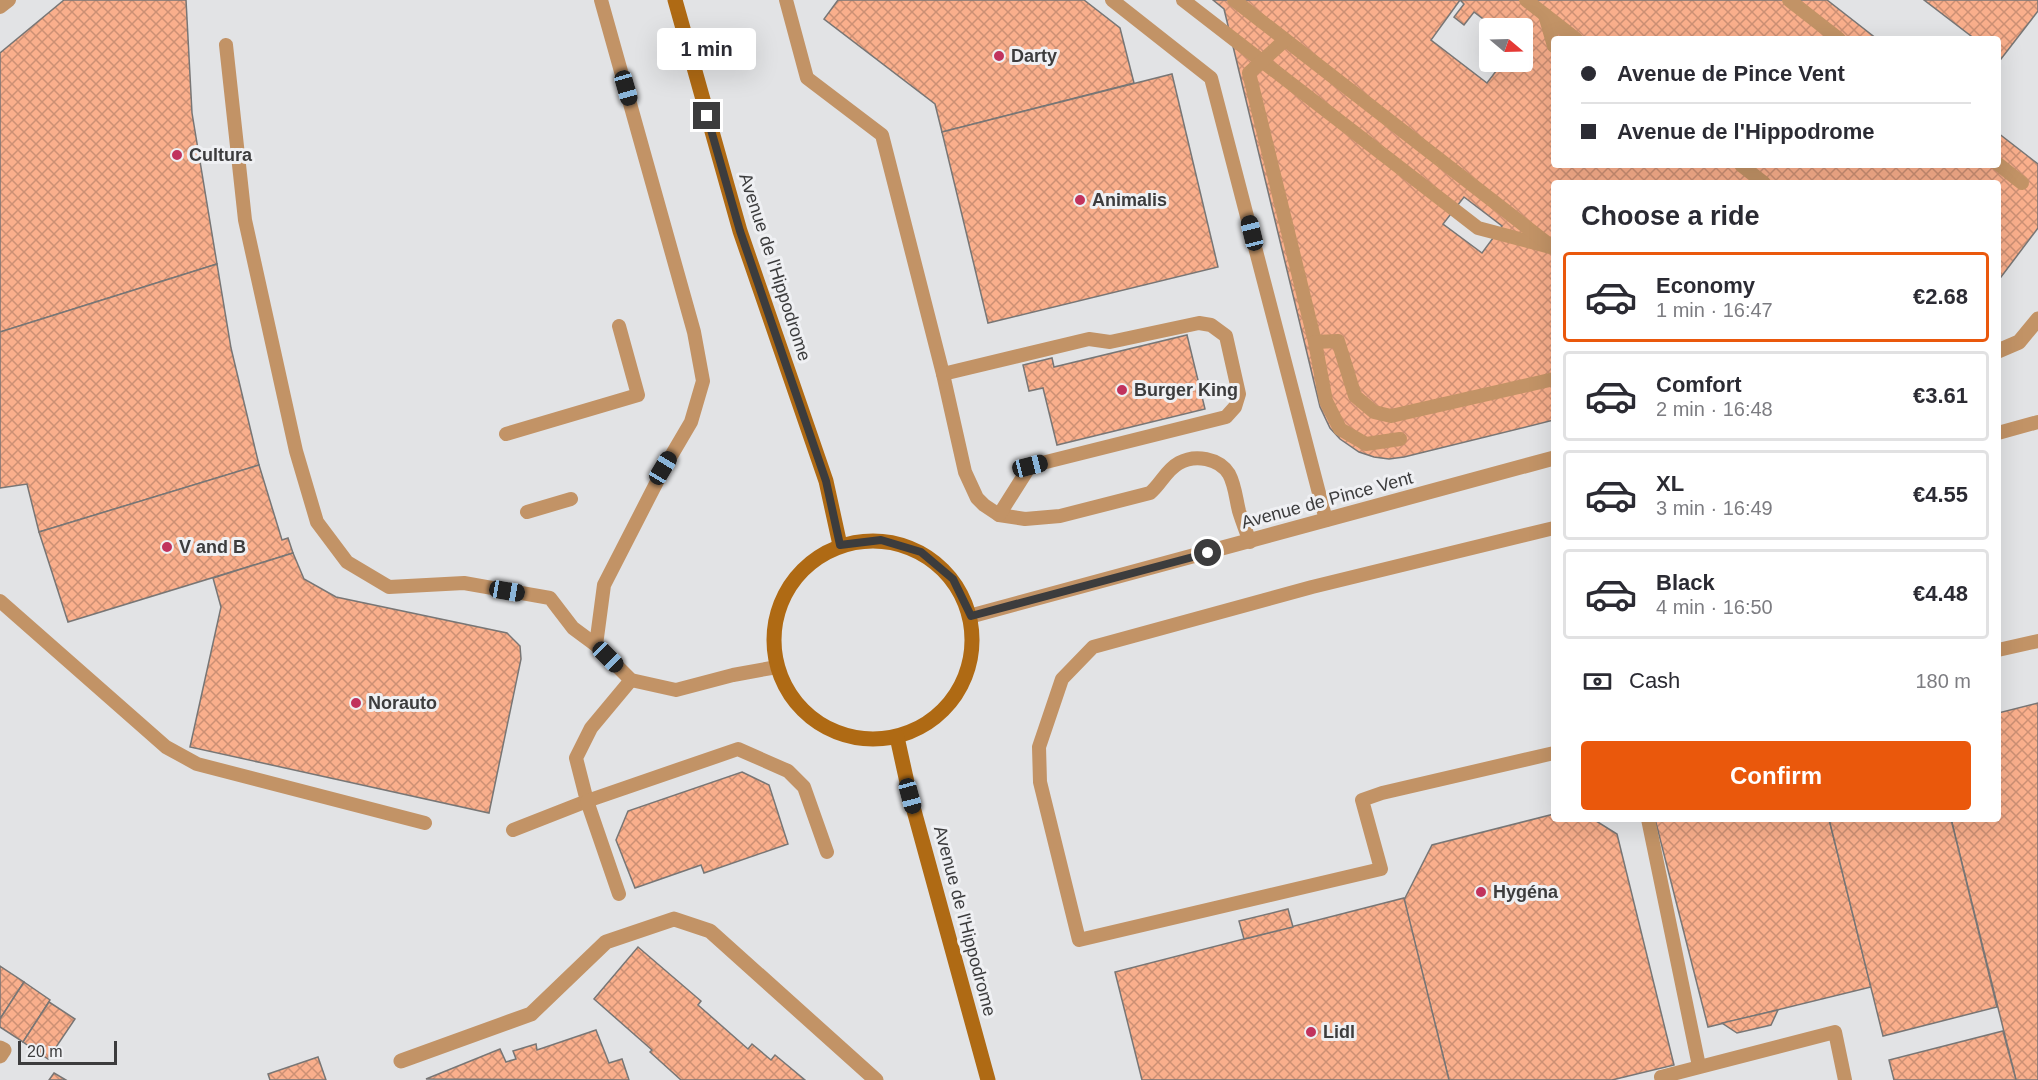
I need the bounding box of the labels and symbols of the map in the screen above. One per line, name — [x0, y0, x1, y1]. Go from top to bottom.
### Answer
north arrow — [1479, 18, 1533, 72]
callout: 1 min — [658, 29, 756, 71]
place label: Darty — [1011, 46, 1057, 66]
marker: Darty — [992, 49, 1006, 63]
car — [612, 68, 640, 108]
route end — [693, 102, 720, 129]
place label: Cultura — [189, 145, 253, 165]
marker: Cultura — [170, 148, 184, 162]
street label: Avenue de l'Hippodrome — [735, 171, 815, 363]
place label: Animalis — [1092, 190, 1167, 210]
marker: Animalis — [1073, 193, 1087, 207]
car — [1239, 213, 1265, 253]
place label: Burger King — [1134, 380, 1238, 400]
marker: Burger King — [1115, 383, 1129, 397]
car — [646, 448, 680, 488]
car — [1010, 453, 1050, 479]
street label: Avenue de Pince Vent — [1239, 467, 1415, 533]
place label: V and B — [179, 537, 246, 557]
route start — [1194, 539, 1221, 566]
marker: V and B — [160, 540, 174, 554]
car — [488, 579, 526, 603]
car — [589, 638, 627, 676]
place label: Norauto — [368, 693, 437, 713]
marker: Norauto — [349, 696, 363, 710]
car — [897, 776, 923, 816]
street label: Avenue de l'Hippodrome — [930, 824, 1000, 1018]
place label: Hygéna — [1493, 882, 1559, 902]
marker: Hygéna — [1474, 885, 1488, 899]
place label: Lidl — [1323, 1022, 1355, 1042]
marker: Lidl — [1304, 1025, 1318, 1039]
scale bar — [18, 1038, 117, 1066]

